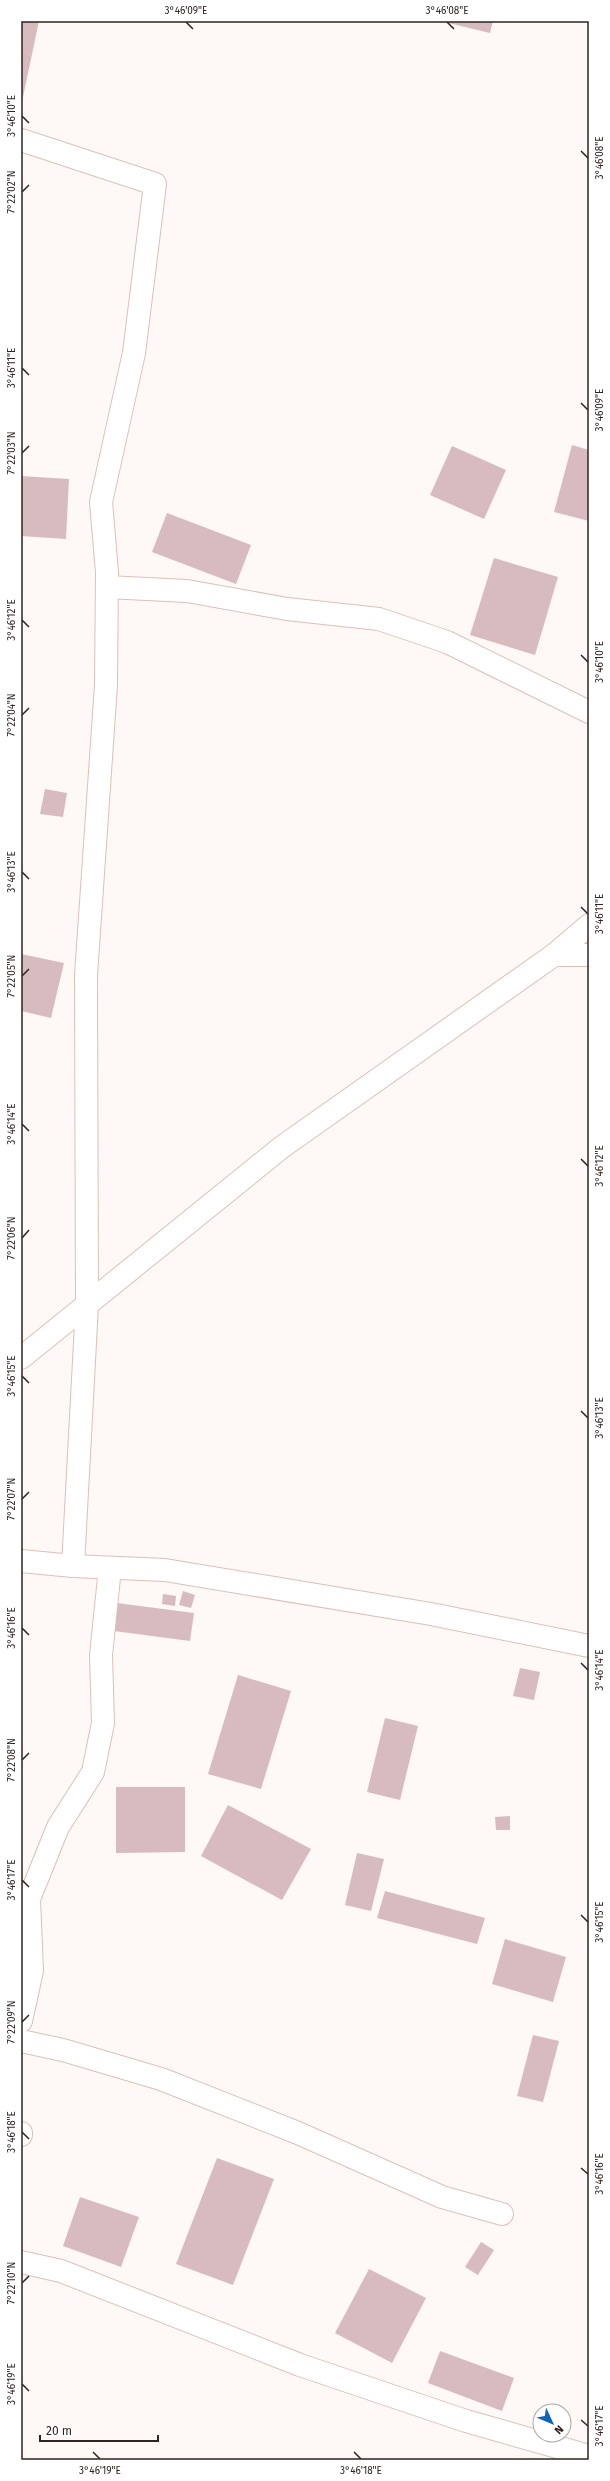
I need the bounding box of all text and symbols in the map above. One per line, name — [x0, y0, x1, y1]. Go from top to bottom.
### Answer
text: 3°46'09"E — [165, 5, 207, 17]
text: 3°46'08"E — [425, 5, 469, 17]
text: 3°46'10"E — [6, 95, 18, 137]
text: 3°46'08"E — [594, 136, 606, 180]
text: 7°22'02"N — [6, 171, 18, 214]
text: 3°46'11"E — [6, 348, 18, 388]
text: 3°46'09"E — [594, 389, 606, 431]
text: 7°22'03"N — [6, 431, 18, 475]
text: 3°46'12"E — [6, 599, 18, 641]
text: 3°46'10"E — [594, 641, 606, 683]
text: 7°22'04"N — [6, 694, 18, 736]
text: 3°46'13"E — [6, 851, 18, 893]
text: 3°46'11"E — [594, 894, 606, 934]
text: 7°22'05"N — [6, 955, 18, 997]
text: 3°46'14"E — [6, 1103, 18, 1145]
text: 3°46'12"E — [594, 1145, 606, 1187]
text: 7°22'06"N — [6, 1216, 18, 1260]
text: 3°46'15"E — [6, 1355, 18, 1397]
text: 3°46'13"E — [594, 1397, 606, 1439]
text: 7°22'07"N — [6, 1478, 18, 1520]
text: 3°46'16"E — [6, 1607, 18, 1649]
text: 3°46'14"E — [594, 1649, 606, 1691]
text: 7°22'08"N — [6, 1738, 18, 1782]
text: 3°46'17"E — [6, 1859, 18, 1901]
text: 3°46'15"E — [594, 1901, 606, 1943]
text: 7°22'09"N — [6, 2000, 18, 2044]
text: 3°46'18"E — [6, 2111, 18, 2153]
text: 3°46'16"E — [594, 2153, 606, 2195]
text: 7°22'10"N — [6, 2262, 18, 2304]
text: 3°46'19"E — [6, 2363, 18, 2405]
north arrow — [532, 2403, 572, 2443]
text: 3°46'17"E — [594, 2405, 606, 2447]
scale bar — [40, 2417, 158, 2443]
text: N — [552, 2422, 566, 2437]
text: 20 m — [46, 2424, 72, 2438]
text: 3°46'19"E — [79, 2465, 121, 2477]
text: 3°46'18"E — [340, 2465, 382, 2477]

